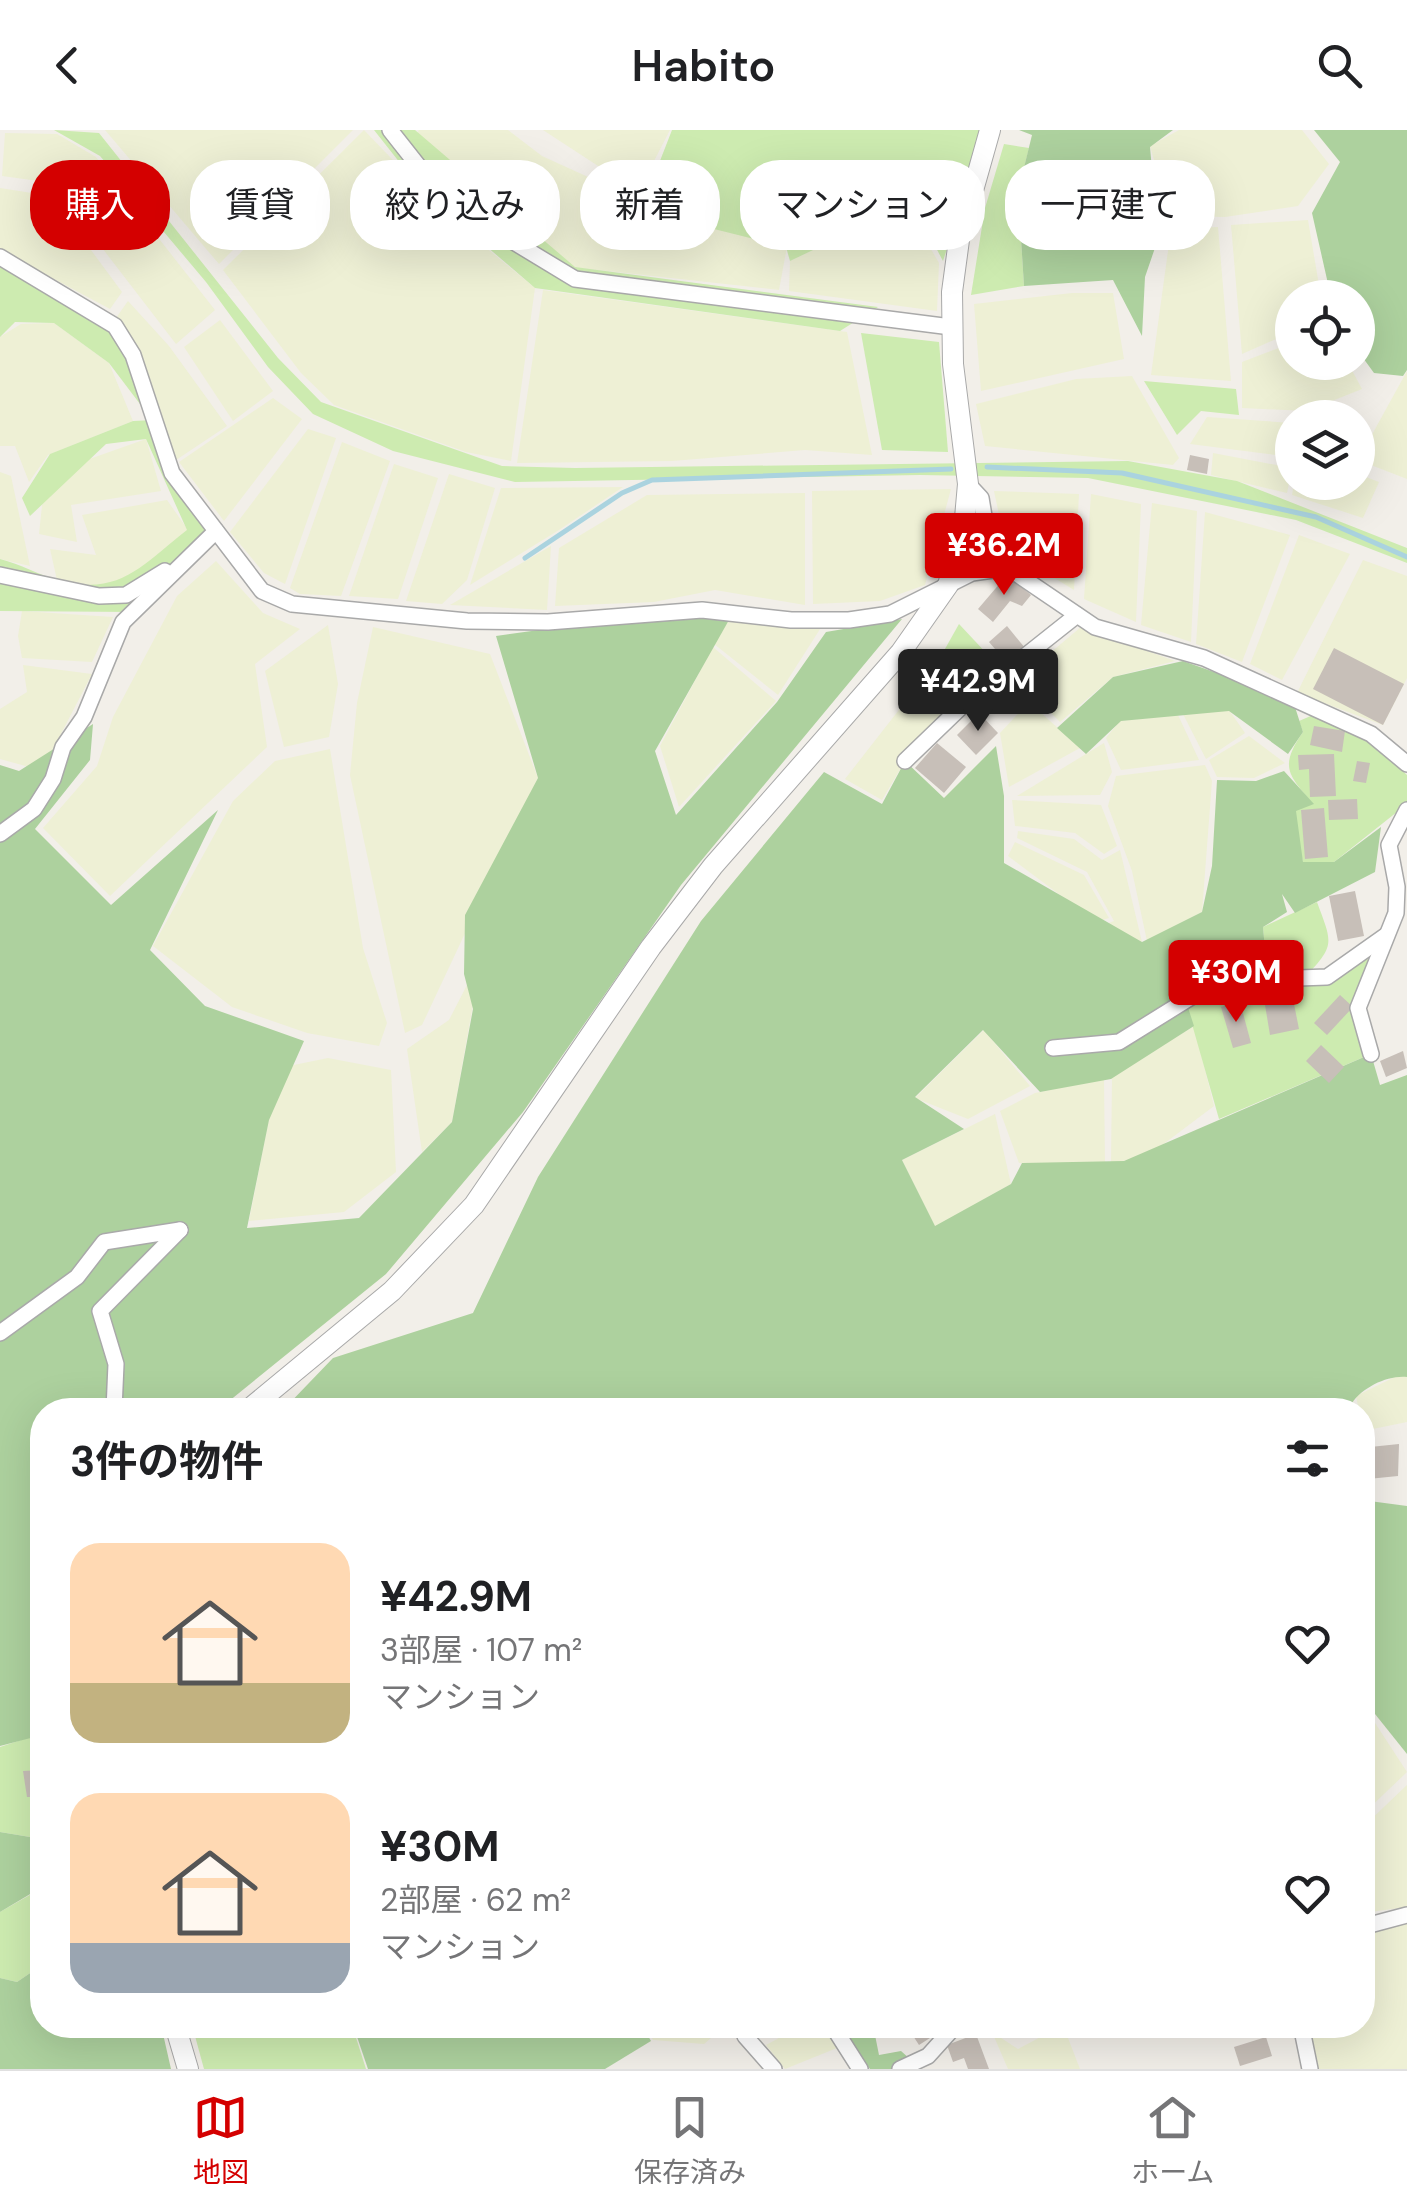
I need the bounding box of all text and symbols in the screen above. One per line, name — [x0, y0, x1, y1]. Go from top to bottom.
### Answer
text: Habito — [631, 36, 776, 95]
icon: back — [40, 38, 95, 93]
icon: search — [1312, 38, 1367, 93]
chip: 購入 — [30, 160, 170, 250]
chip: 賃貸 — [190, 160, 330, 250]
chip: 絞り込み — [350, 160, 560, 250]
chip: 新着 — [580, 160, 720, 250]
chip: マンション — [740, 160, 985, 250]
chip: 一戸建て — [1005, 160, 1215, 250]
map controls — [1275, 280, 1375, 500]
button: locate — [1275, 280, 1375, 380]
button: layers — [1275, 400, 1375, 500]
pin: ¥36.2M — [923, 513, 1085, 598]
text: ¥36.2M — [947, 524, 1061, 566]
pin: ¥42.9M — [897, 649, 1059, 734]
text: ¥42.9M — [920, 660, 1036, 702]
pin: ¥30M — [1177, 940, 1295, 1025]
text: ¥30M — [1191, 951, 1281, 993]
icon: filters — [1280, 1431, 1335, 1486]
text: 3件の物件 — [70, 1434, 263, 1489]
text: ¥42.9M — [380, 1569, 532, 1624]
icon: home — [150, 1583, 270, 1703]
icon: heart — [1280, 1616, 1335, 1671]
text: 3部屋 · 107 m² — [380, 1629, 582, 1671]
text: マンション — [380, 1676, 540, 1718]
text: ¥30M — [380, 1819, 499, 1874]
icon: home — [150, 1833, 270, 1953]
icon: heart — [1280, 1866, 1335, 1921]
text: 2部屋 · 62 m² — [380, 1879, 571, 1921]
text: マンション — [380, 1926, 540, 1968]
tab: 地図 — [193, 2090, 249, 2191]
tab: 保存済み — [634, 2090, 746, 2191]
tab: ホーム — [1131, 2090, 1214, 2191]

